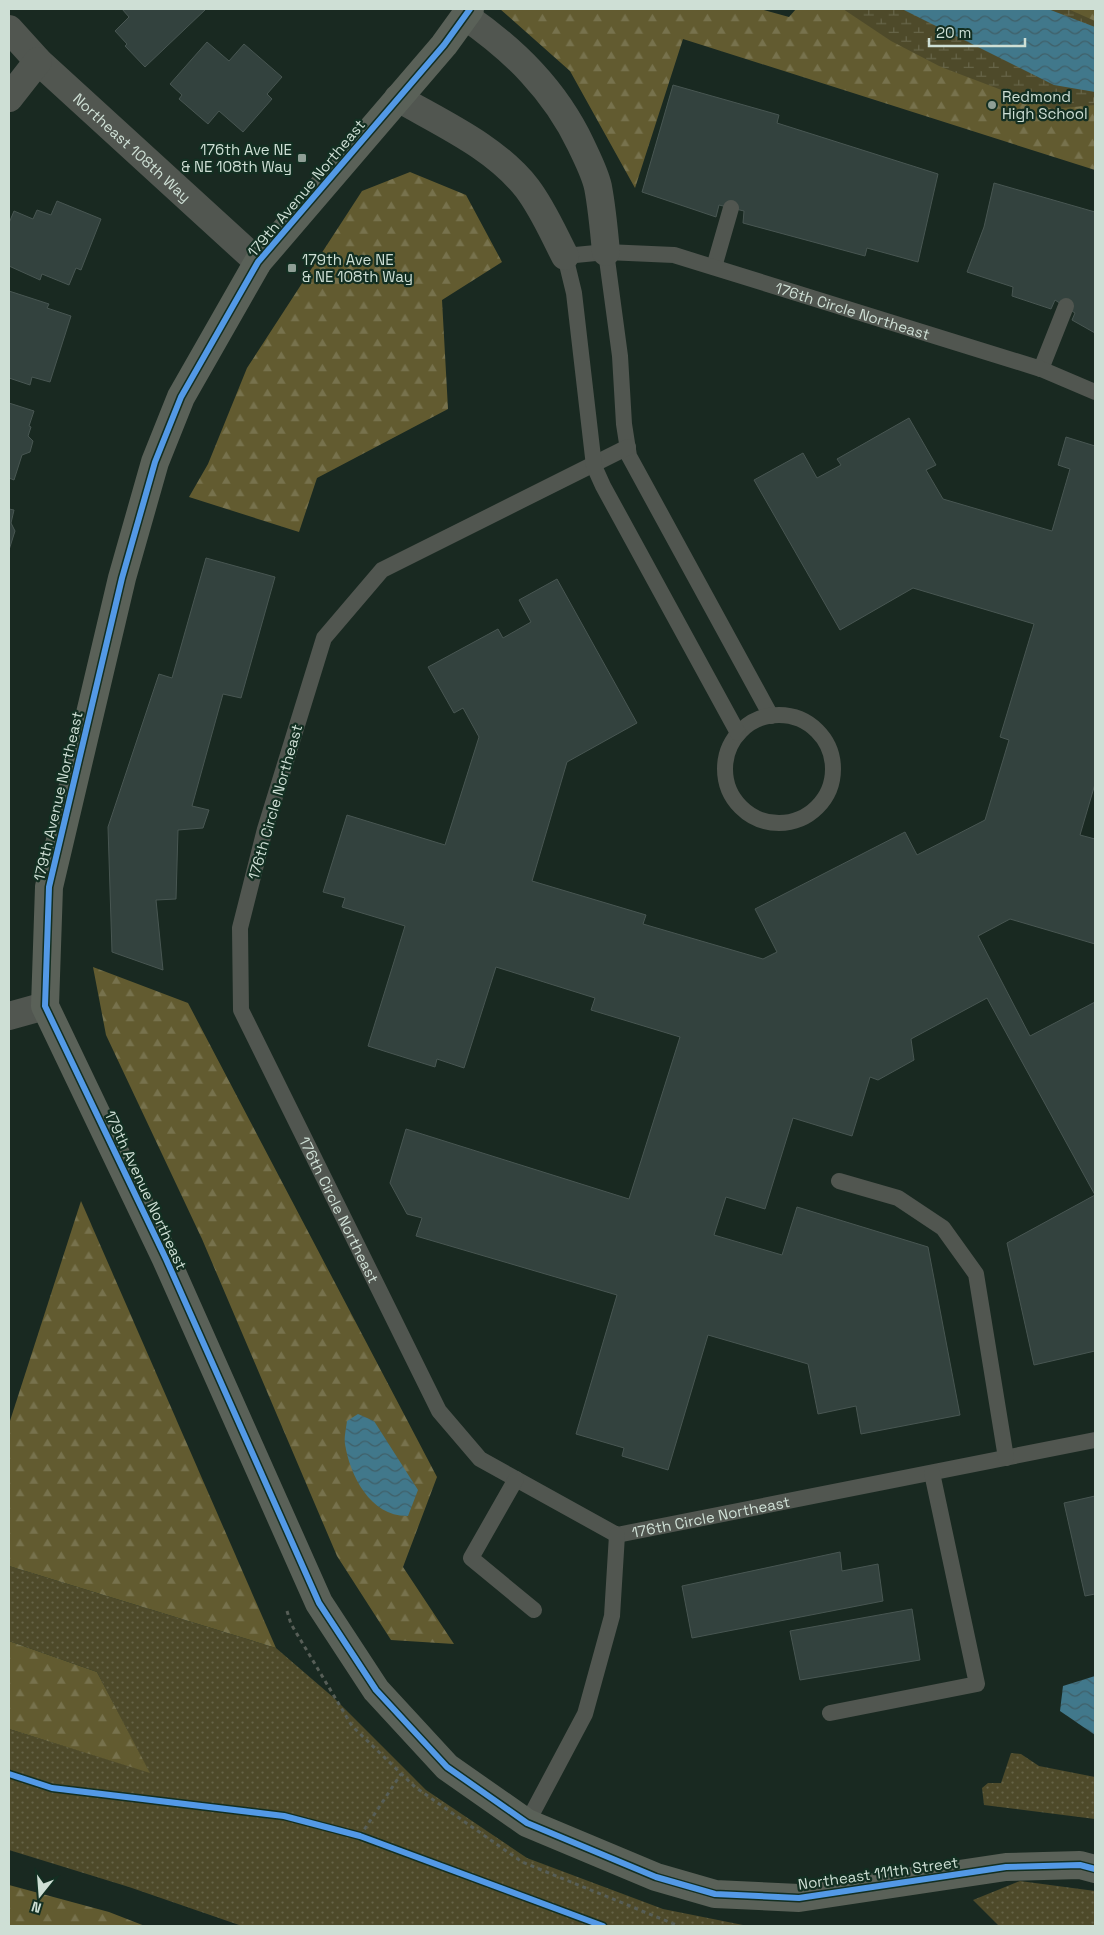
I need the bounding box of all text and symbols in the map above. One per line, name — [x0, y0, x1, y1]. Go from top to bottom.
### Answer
scale bar — [929, 15, 1025, 47]
text: 20 m — [936, 23, 971, 42]
place label: Redmond High School — [1002, 87, 1088, 123]
street label: Northeast 108th Way — [70, 89, 195, 206]
marker: Redmond High School — [986, 99, 998, 111]
street label: 179th Avenue Northeast — [243, 115, 369, 261]
place label: 176th Ave NE & NE 108th Way — [181, 140, 292, 176]
marker: 176th Ave NE & NE 108th Way — [296, 152, 308, 164]
place label: 179th Ave NE & NE 108th Way — [302, 250, 413, 286]
marker: 179th Ave NE & NE 108th Way — [286, 262, 298, 274]
street label: 176th Circle Northeast — [773, 278, 932, 343]
street label: 179th Avenue Northeast — [29, 709, 87, 883]
street label: 176th Circle Northeast — [244, 722, 306, 882]
street label: 179th Avenue Northeast — [101, 1107, 191, 1273]
street label: 176th Circle Northeast — [295, 1133, 384, 1286]
street label: 176th Circle Northeast — [630, 1491, 792, 1541]
street label: Northeast 111th Street — [797, 1852, 959, 1894]
north arrow — [15, 1870, 65, 1920]
text: N — [29, 1897, 43, 1917]

